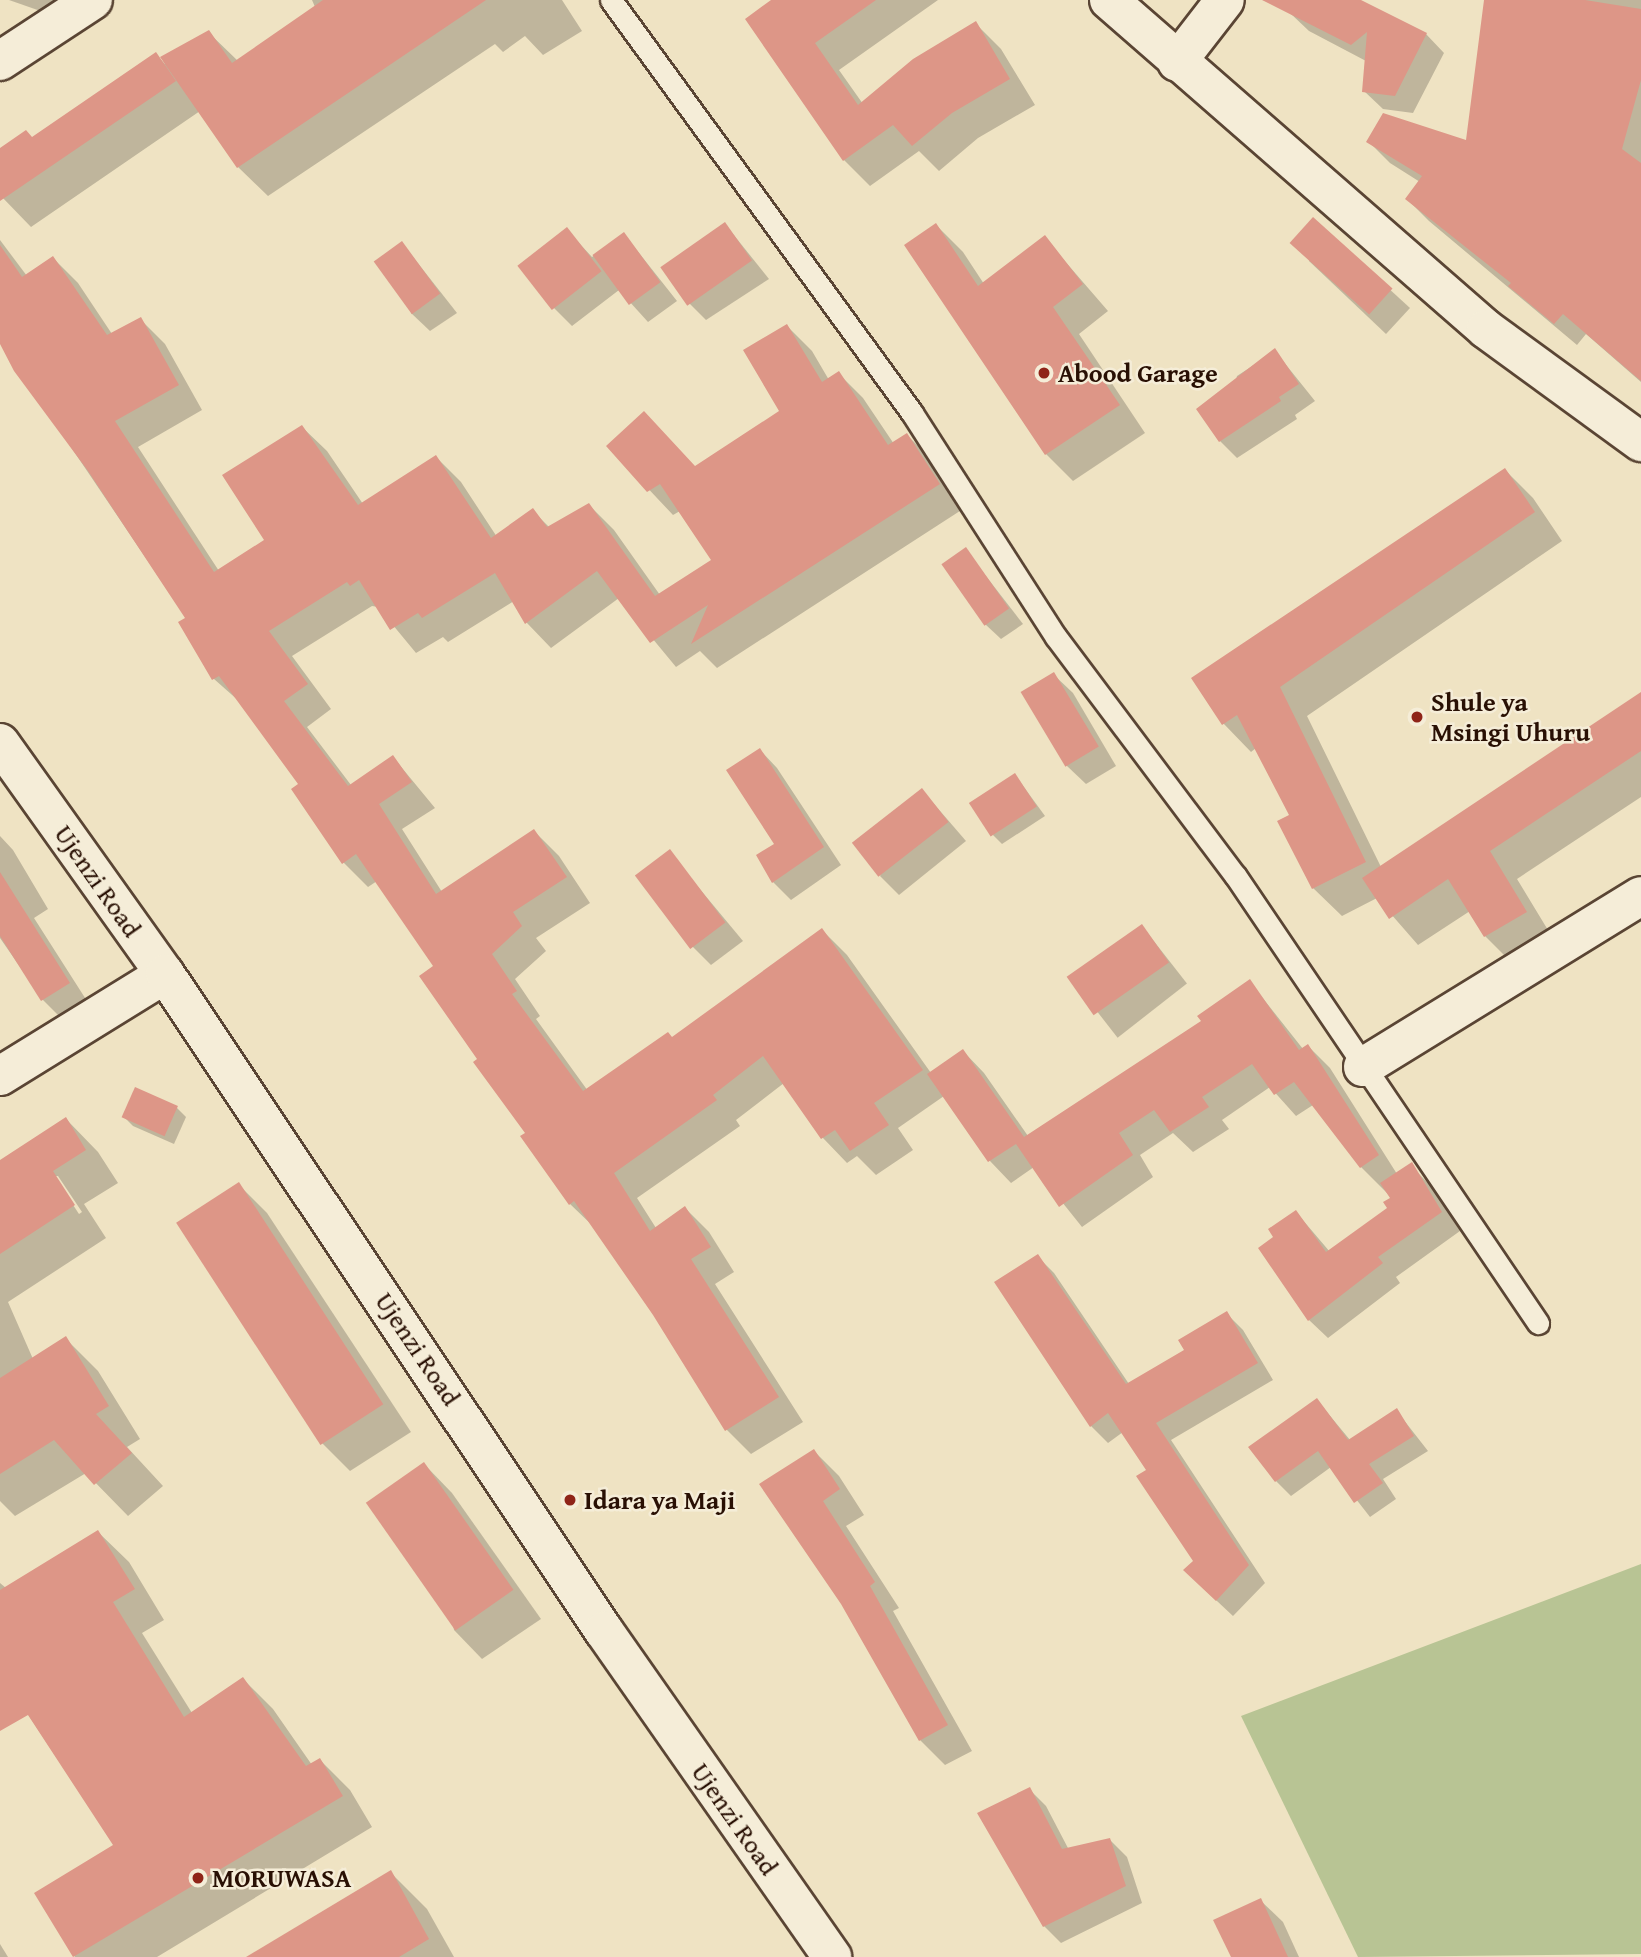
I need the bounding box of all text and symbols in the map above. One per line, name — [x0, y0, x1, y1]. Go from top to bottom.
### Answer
place label: Abood Garage — [1058, 357, 1218, 389]
marker: Abood Garage — [1036, 365, 1052, 381]
place label: Shule ya Msingi Uhuru — [1431, 686, 1590, 748]
marker: Shule ya Msingi Uhuru — [1409, 709, 1425, 725]
street label: Ujenzi Road — [48, 819, 148, 943]
street label: Ujenzi Road — [369, 1287, 467, 1411]
place label: Idara ya Maji — [584, 1484, 735, 1516]
marker: Idara ya Maji — [562, 1492, 578, 1508]
street label: Ujenzi Road — [685, 1757, 785, 1881]
place label: MORUWASA — [212, 1862, 351, 1894]
marker: MORUWASA — [190, 1870, 206, 1886]

